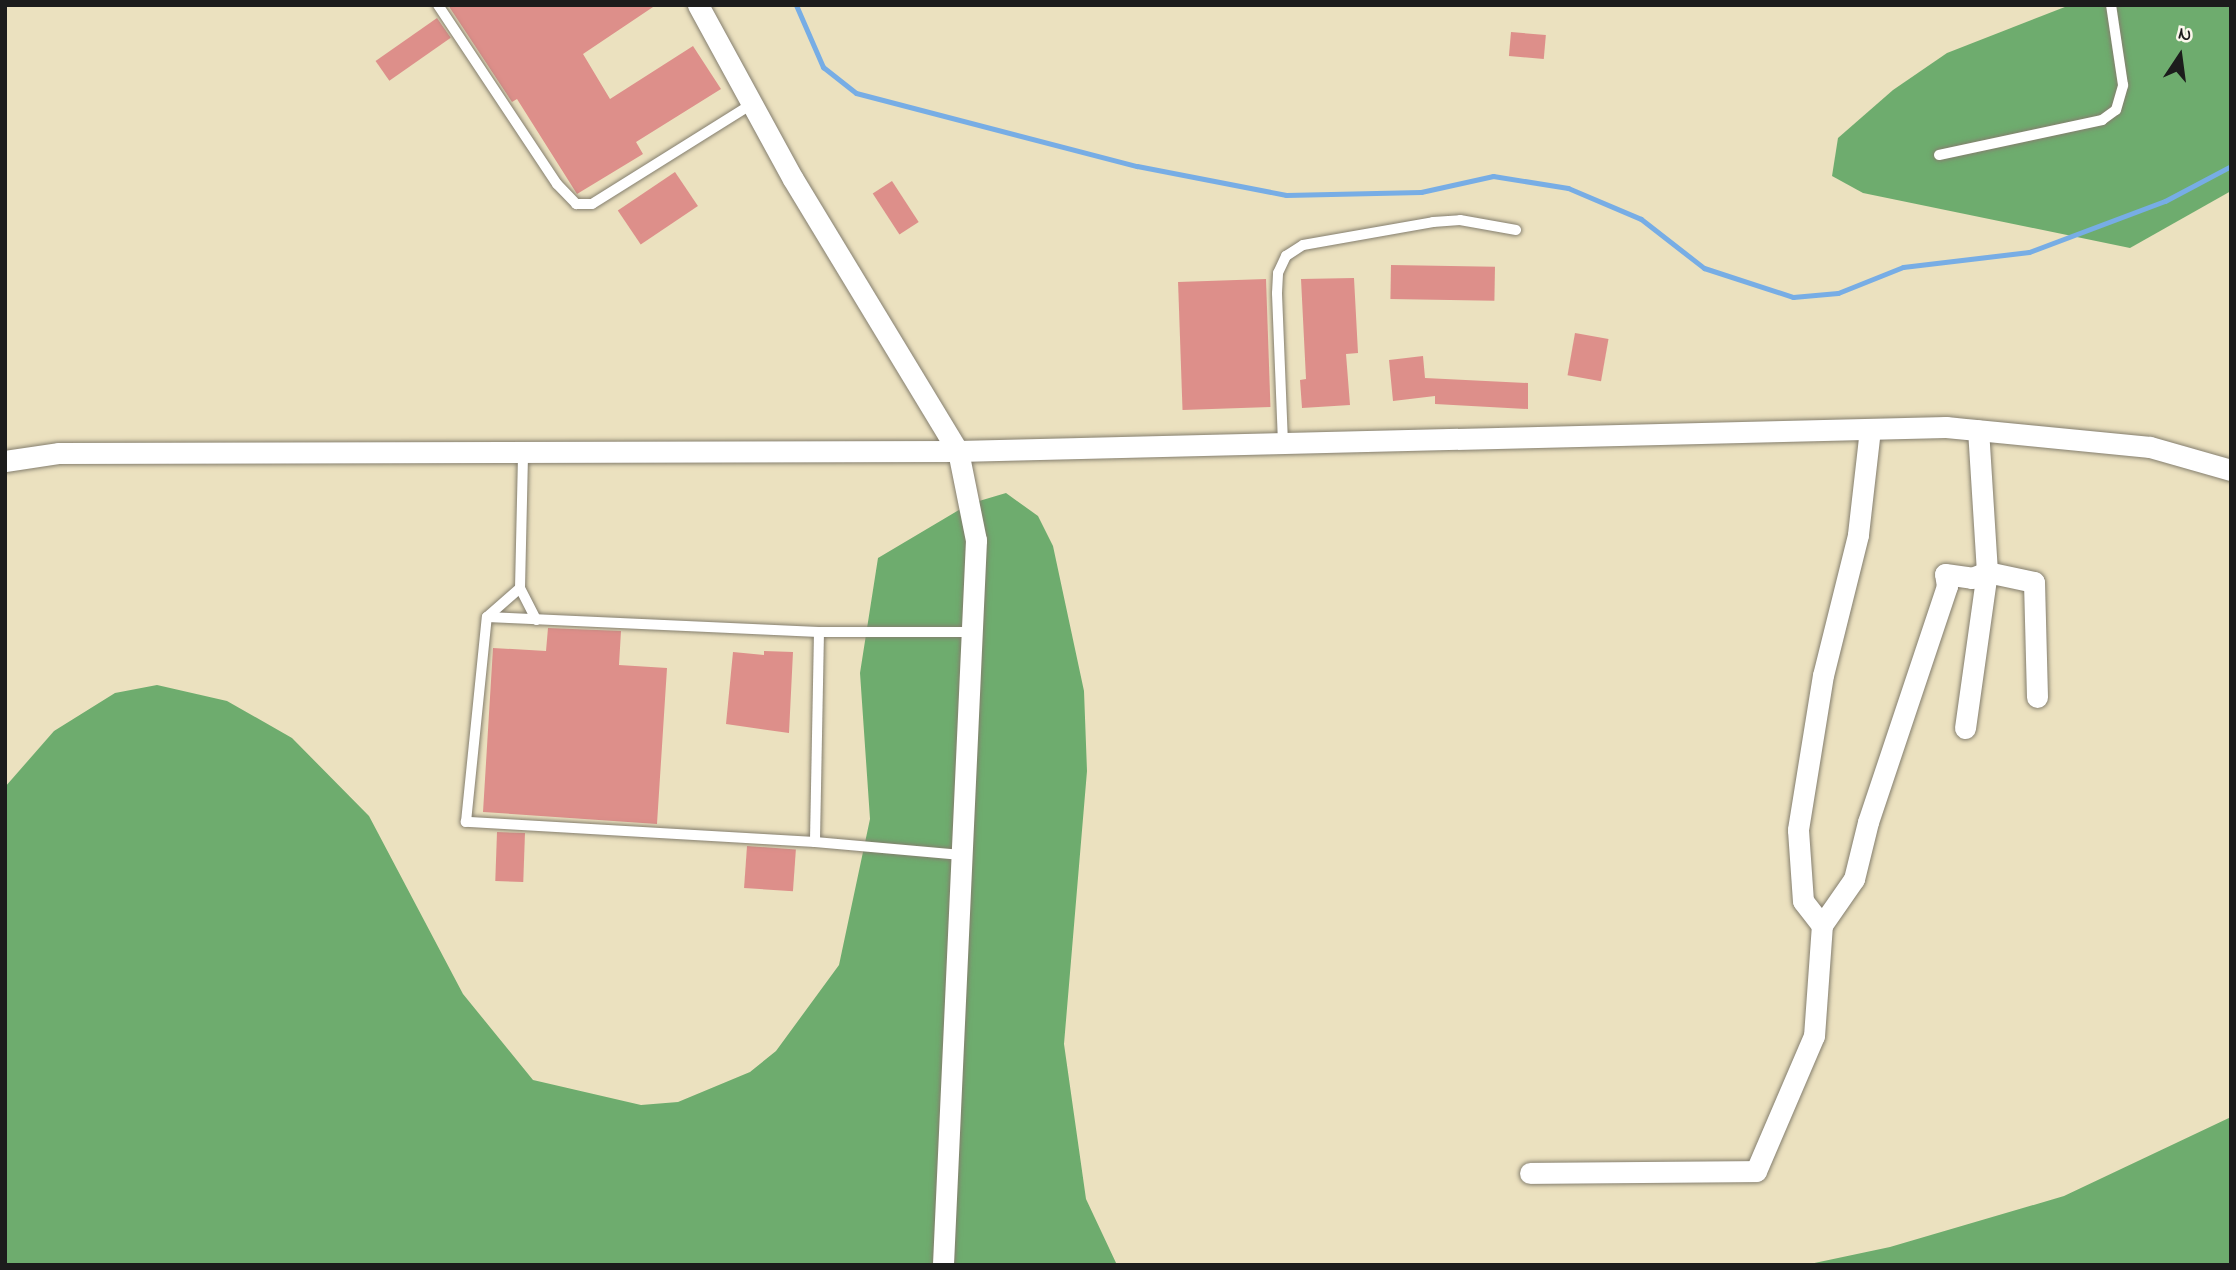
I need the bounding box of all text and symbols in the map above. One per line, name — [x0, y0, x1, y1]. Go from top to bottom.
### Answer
text: N — [2176, 20, 2194, 50]
north arrow — [2145, 21, 2215, 91]

